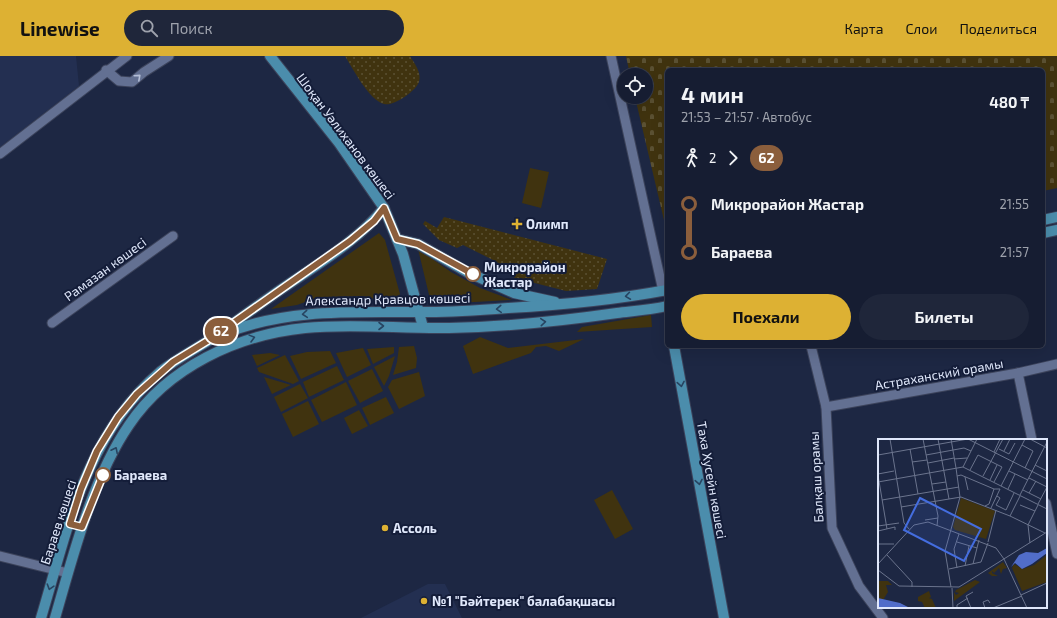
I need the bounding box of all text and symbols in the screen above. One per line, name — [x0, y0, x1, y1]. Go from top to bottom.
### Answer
search box — [124, 10, 404, 46]
text: Linewise — [20, 17, 100, 40]
icon: search — [138, 17, 160, 39]
text: Поиск — [170, 19, 213, 37]
text: Карта — [844, 20, 883, 37]
text: Слои — [905, 20, 937, 37]
text: Поделиться — [959, 20, 1037, 37]
map controls — [617, 68, 653, 104]
button: locate — [617, 68, 653, 104]
street label: Шоқан Уәлиханов көшесі — [293, 70, 399, 202]
one-way arrow — [133, 74, 141, 82]
text: 4 мин — [681, 81, 744, 107]
text: 480 ₸ — [989, 93, 1029, 111]
text: 21:53 – 21:57 · Автобус — [681, 109, 812, 125]
icon: walk — [681, 147, 703, 169]
icon: forward — [722, 147, 744, 169]
text: 62 — [758, 149, 775, 166]
text: 2 — [709, 150, 716, 166]
text: Микрорайон Жастар — [711, 195, 864, 213]
text: 21:55 — [1000, 196, 1029, 212]
place label: Олимп — [526, 216, 568, 232]
marker: Олимп — [511, 218, 523, 230]
street label: Рамазан көшесі — [61, 234, 149, 304]
text: Бараева — [711, 243, 772, 261]
text: 21:57 — [1000, 244, 1029, 260]
place label: Микрорайон Жастар — [484, 259, 566, 290]
marker: Микрорайон Жастар — [465, 266, 481, 282]
street label: Александр Кравцов көшесі — [305, 290, 471, 308]
one-way arrow — [625, 291, 632, 300]
button: Поехали — [681, 294, 851, 340]
button: Билеты — [859, 294, 1029, 340]
one-way arrow — [496, 304, 502, 313]
one-way arrow — [302, 310, 308, 319]
one-way arrow — [540, 317, 546, 326]
line badge: 62 — [203, 318, 239, 344]
text: 62 — [213, 322, 229, 339]
one-way arrow — [378, 322, 384, 330]
one-way arrow — [249, 334, 256, 343]
street label: Астраханский орамы — [874, 355, 1004, 393]
one-way arrow — [676, 381, 685, 387]
street label: Таха Хусейн көшесі — [694, 420, 730, 540]
street label: Балқаш орамы — [806, 431, 826, 523]
inset map — [878, 439, 1047, 608]
one-way arrow — [110, 446, 117, 454]
marker: Бараева — [95, 467, 111, 483]
place label: Бараева — [114, 467, 167, 483]
street label: Бараев көшесі — [37, 478, 79, 566]
one-way arrow — [694, 479, 703, 485]
place label: Ассоль — [393, 520, 437, 536]
marker: Ассоль — [380, 523, 390, 533]
one-way arrow — [46, 584, 55, 591]
place label: №1 "Бәйтерек" балабақшасы — [432, 593, 615, 609]
marker: №1 "Бәйтерек" балабақшасы — [419, 596, 429, 606]

